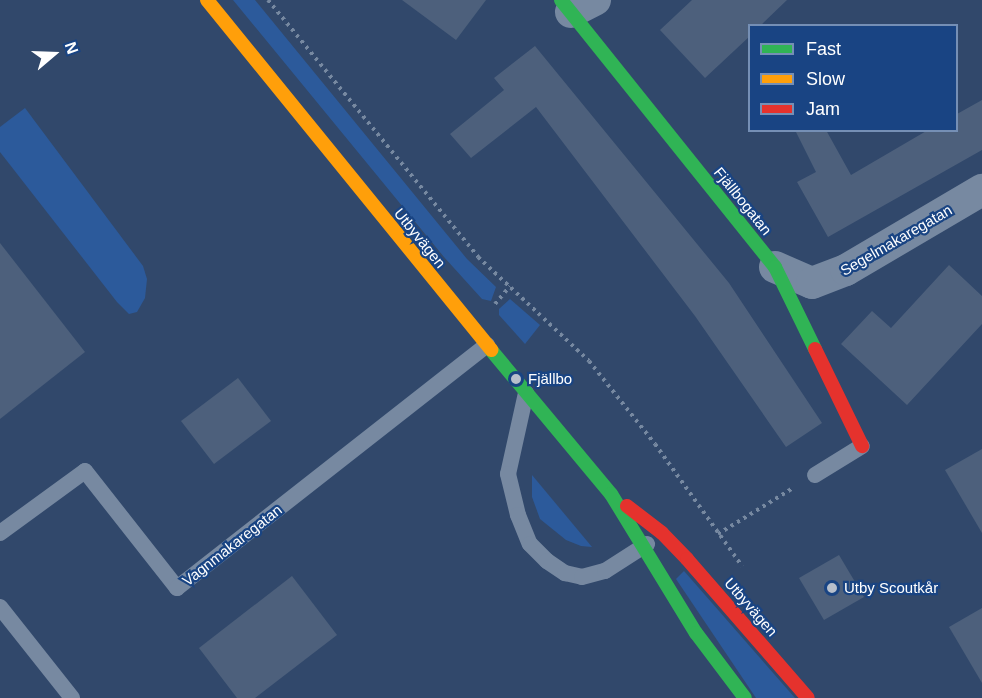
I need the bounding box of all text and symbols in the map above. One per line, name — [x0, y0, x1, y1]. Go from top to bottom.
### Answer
north arrow — [24, 24, 84, 84]
legend — [748, 24, 958, 132]
text: Fast — [806, 39, 841, 59]
text: N — [62, 40, 81, 56]
text: Slow — [806, 69, 845, 89]
text: Jam — [806, 99, 840, 119]
street label: Fjällbogatan — [710, 164, 776, 238]
street label: Segelmakaregatan — [837, 201, 955, 279]
street label: Utbyvägen — [390, 204, 450, 272]
place label: Fjällbo — [528, 370, 572, 388]
marker: Fjällbo — [509, 372, 523, 386]
street label: Vagnmakaregatan — [179, 501, 285, 589]
street label: Utbyvägen — [721, 574, 781, 640]
place label: Utby Scoutkår — [844, 579, 938, 597]
marker: Utby Scoutkår — [825, 581, 839, 595]

